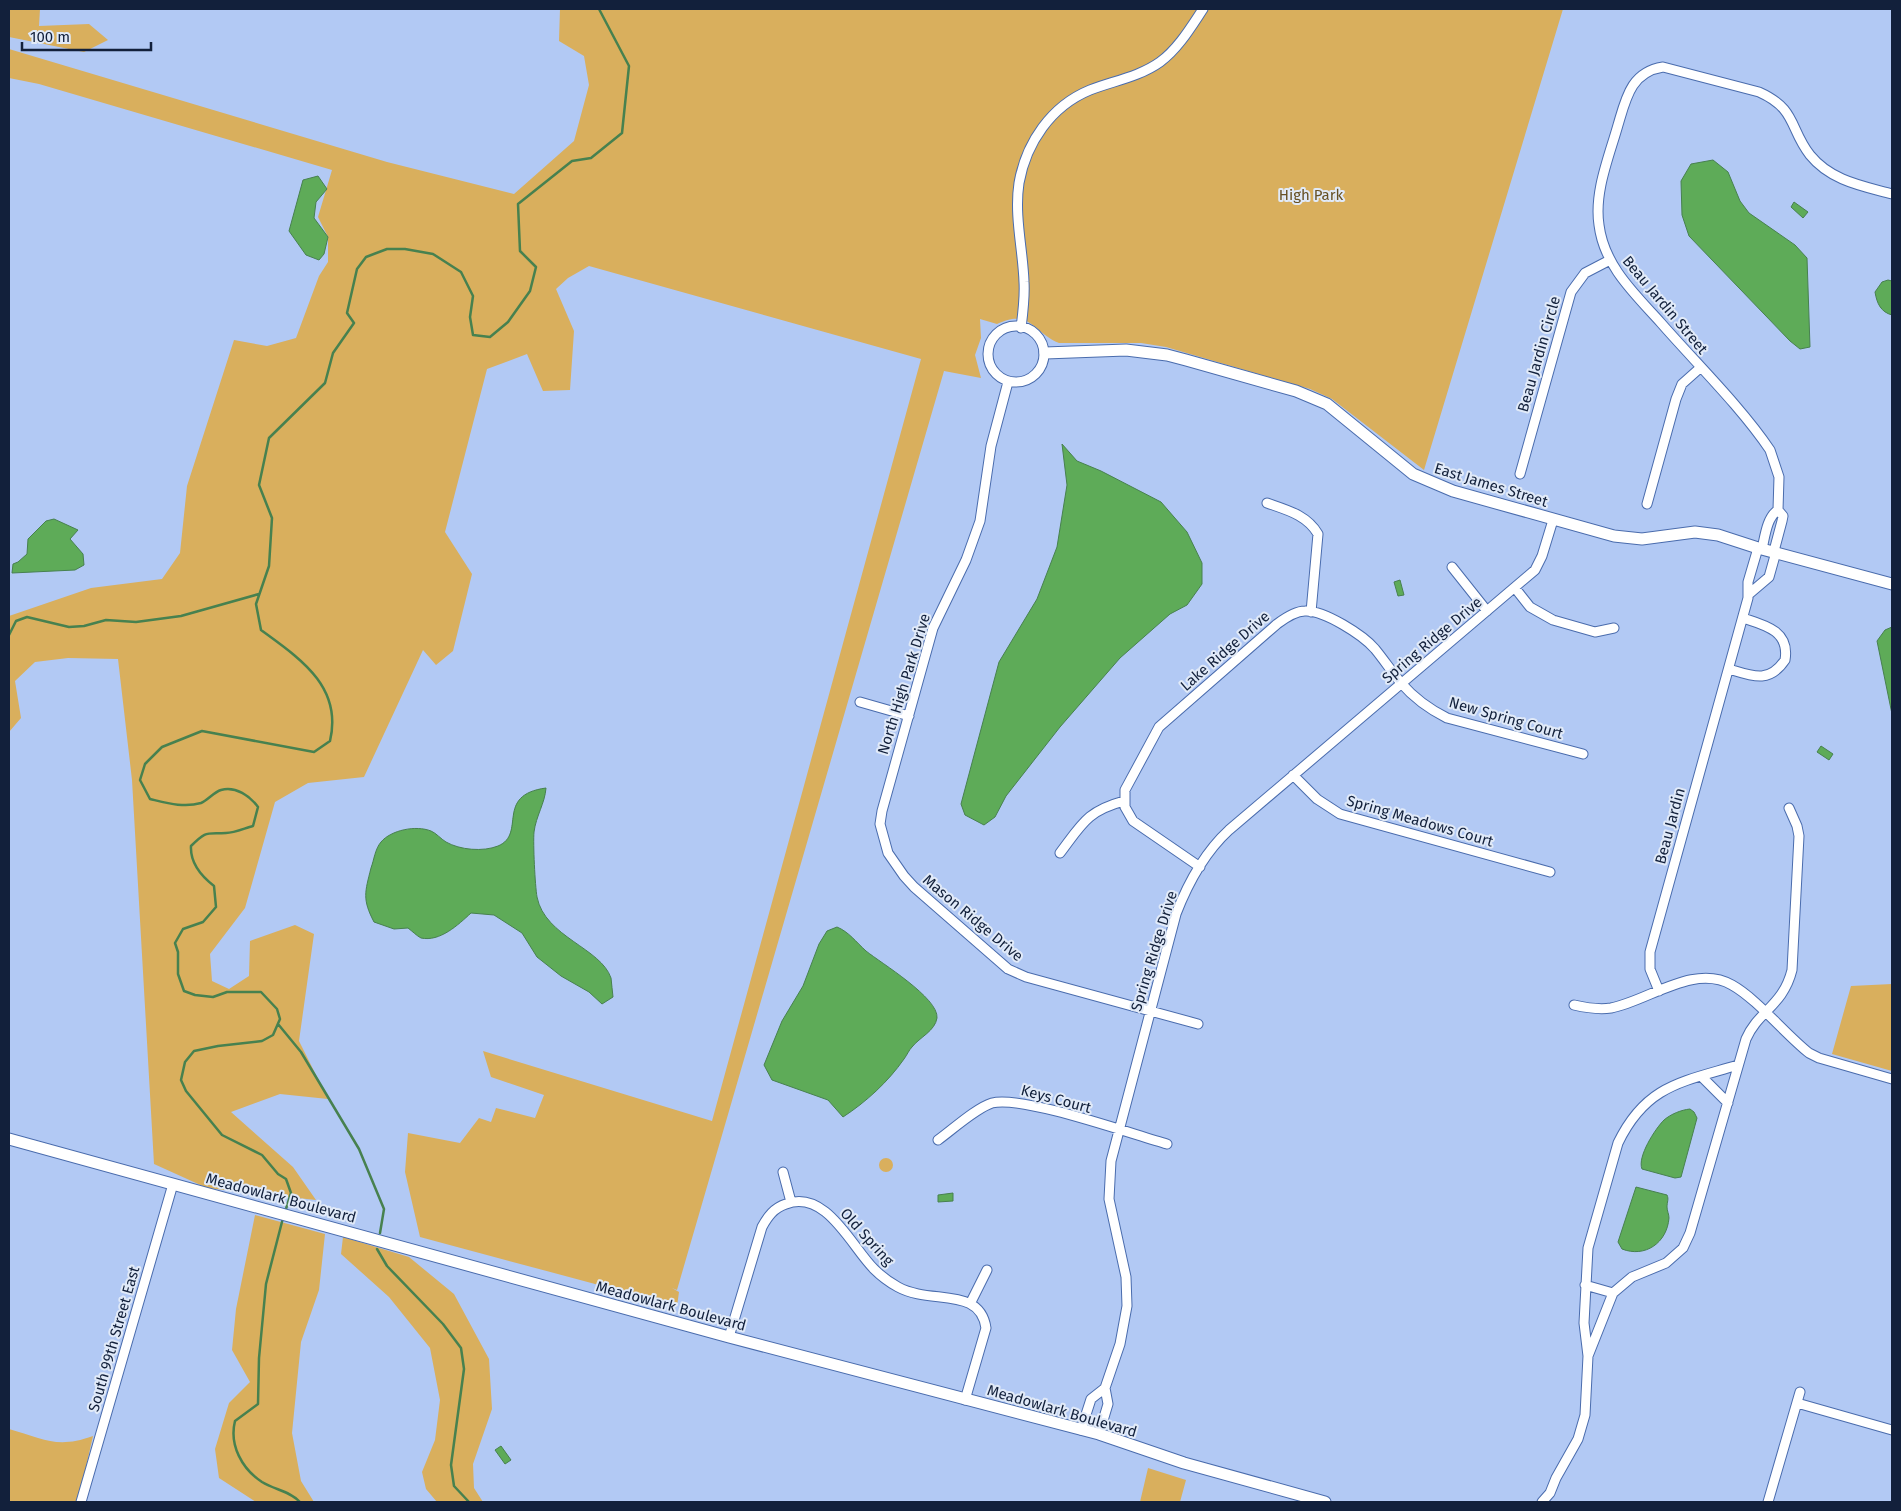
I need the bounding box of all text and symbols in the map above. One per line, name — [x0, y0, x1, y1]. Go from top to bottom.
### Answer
scale bar — [22, 20, 151, 52]
text: 100 m — [30, 28, 70, 46]
park label: High Park — [1279, 186, 1344, 204]
street label: Beau Jardin Street — [1619, 252, 1712, 358]
street label: Beau Jardin Circle — [1514, 294, 1564, 414]
street label: East James Street — [1432, 459, 1550, 511]
street label: Spring Ridge Drive — [1378, 593, 1486, 687]
street label: Lake Ridge Drive — [1177, 607, 1273, 695]
street label: North High Park Drive — [874, 611, 934, 757]
street label: New Spring Court — [1447, 693, 1566, 743]
street label: Beau Jardin — [1651, 786, 1689, 866]
street label: Spring Meadows Court — [1345, 791, 1496, 851]
street label: Mason Ridge Drive — [919, 871, 1027, 965]
street label: Spring Ridge Drive — [1127, 889, 1181, 1013]
street label: Keys Court — [1019, 1081, 1094, 1117]
street label: Meadowlark Boulevard — [204, 1169, 358, 1227]
street label: Old Spring — [836, 1204, 898, 1270]
street label: South 99th Street East — [85, 1264, 144, 1414]
street label: Meadowlark Boulevard — [594, 1277, 748, 1335]
street label: Meadowlark Boulevard — [985, 1381, 1139, 1441]

